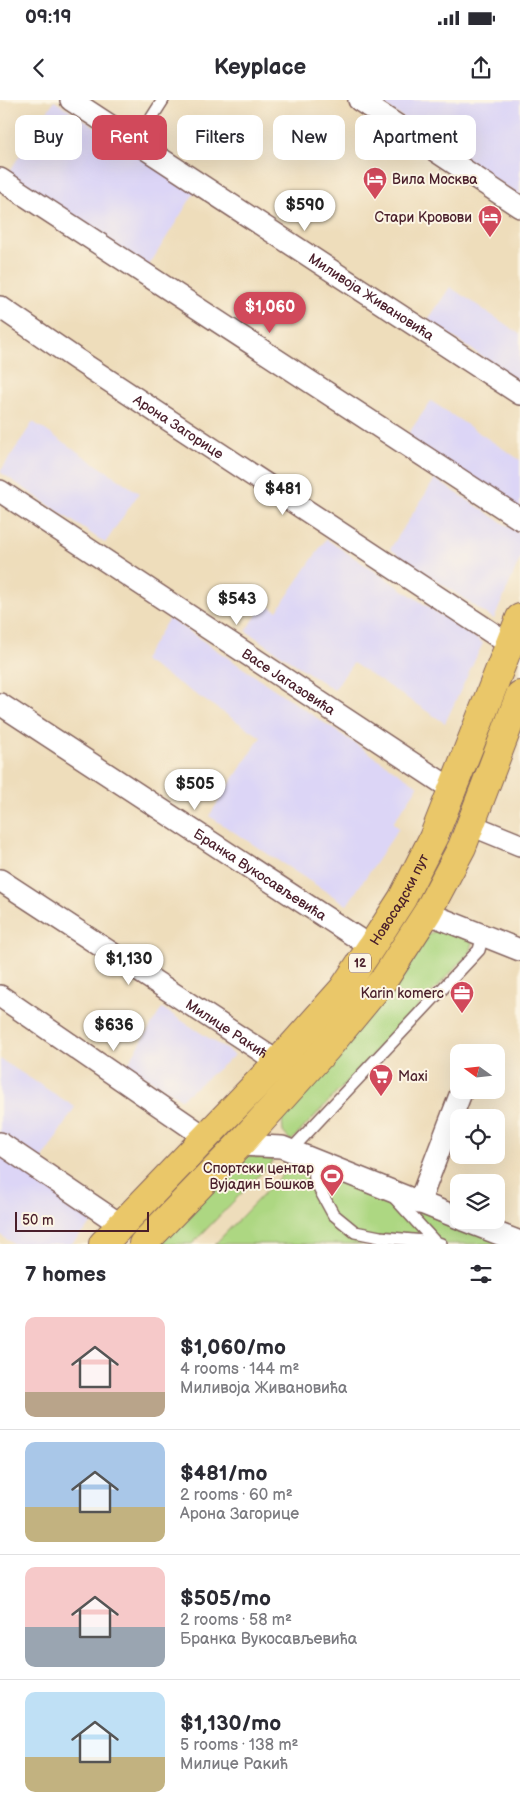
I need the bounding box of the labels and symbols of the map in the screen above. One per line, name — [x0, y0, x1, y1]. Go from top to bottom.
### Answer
hotel icon: Вила Москва — [362, 166, 388, 200]
place label: Вила Москва — [392, 171, 478, 188]
pin: $590 — [275, 190, 335, 232]
hotel icon: Стари Кровови — [477, 204, 503, 238]
place label: Стари Кровови — [375, 209, 472, 226]
street label: Миливоја Живановића — [305, 249, 438, 344]
pin: $1,060 — [229, 292, 311, 334]
street label: Арона Загорице — [130, 390, 227, 462]
pin: $481 — [253, 474, 313, 516]
pin: $543 — [207, 584, 267, 626]
street label: Васе Јагазовића — [239, 645, 339, 719]
pin: $505 — [165, 768, 225, 811]
street label: Бранка Вукосављевића — [191, 825, 330, 924]
street label: Новосадски пут — [366, 850, 432, 948]
pin: $1,130 — [88, 944, 170, 986]
road number: 12 — [349, 954, 371, 972]
office icon: Karin komerc — [449, 980, 475, 1014]
place label: Karin komerc — [361, 985, 444, 1002]
street label: Милице Ракић — [183, 995, 271, 1061]
pin: $636 — [84, 1010, 144, 1052]
north arrow — [450, 1044, 505, 1099]
supermarket icon: Maxi — [368, 1063, 394, 1097]
place label: Maxi — [398, 1068, 428, 1085]
place label: Спортски центар Вујадин Бошков — [203, 1160, 315, 1193]
sports icon: Спортски центар Вујадин Бошков — [319, 1163, 345, 1197]
scale bar — [15, 1209, 149, 1232]

